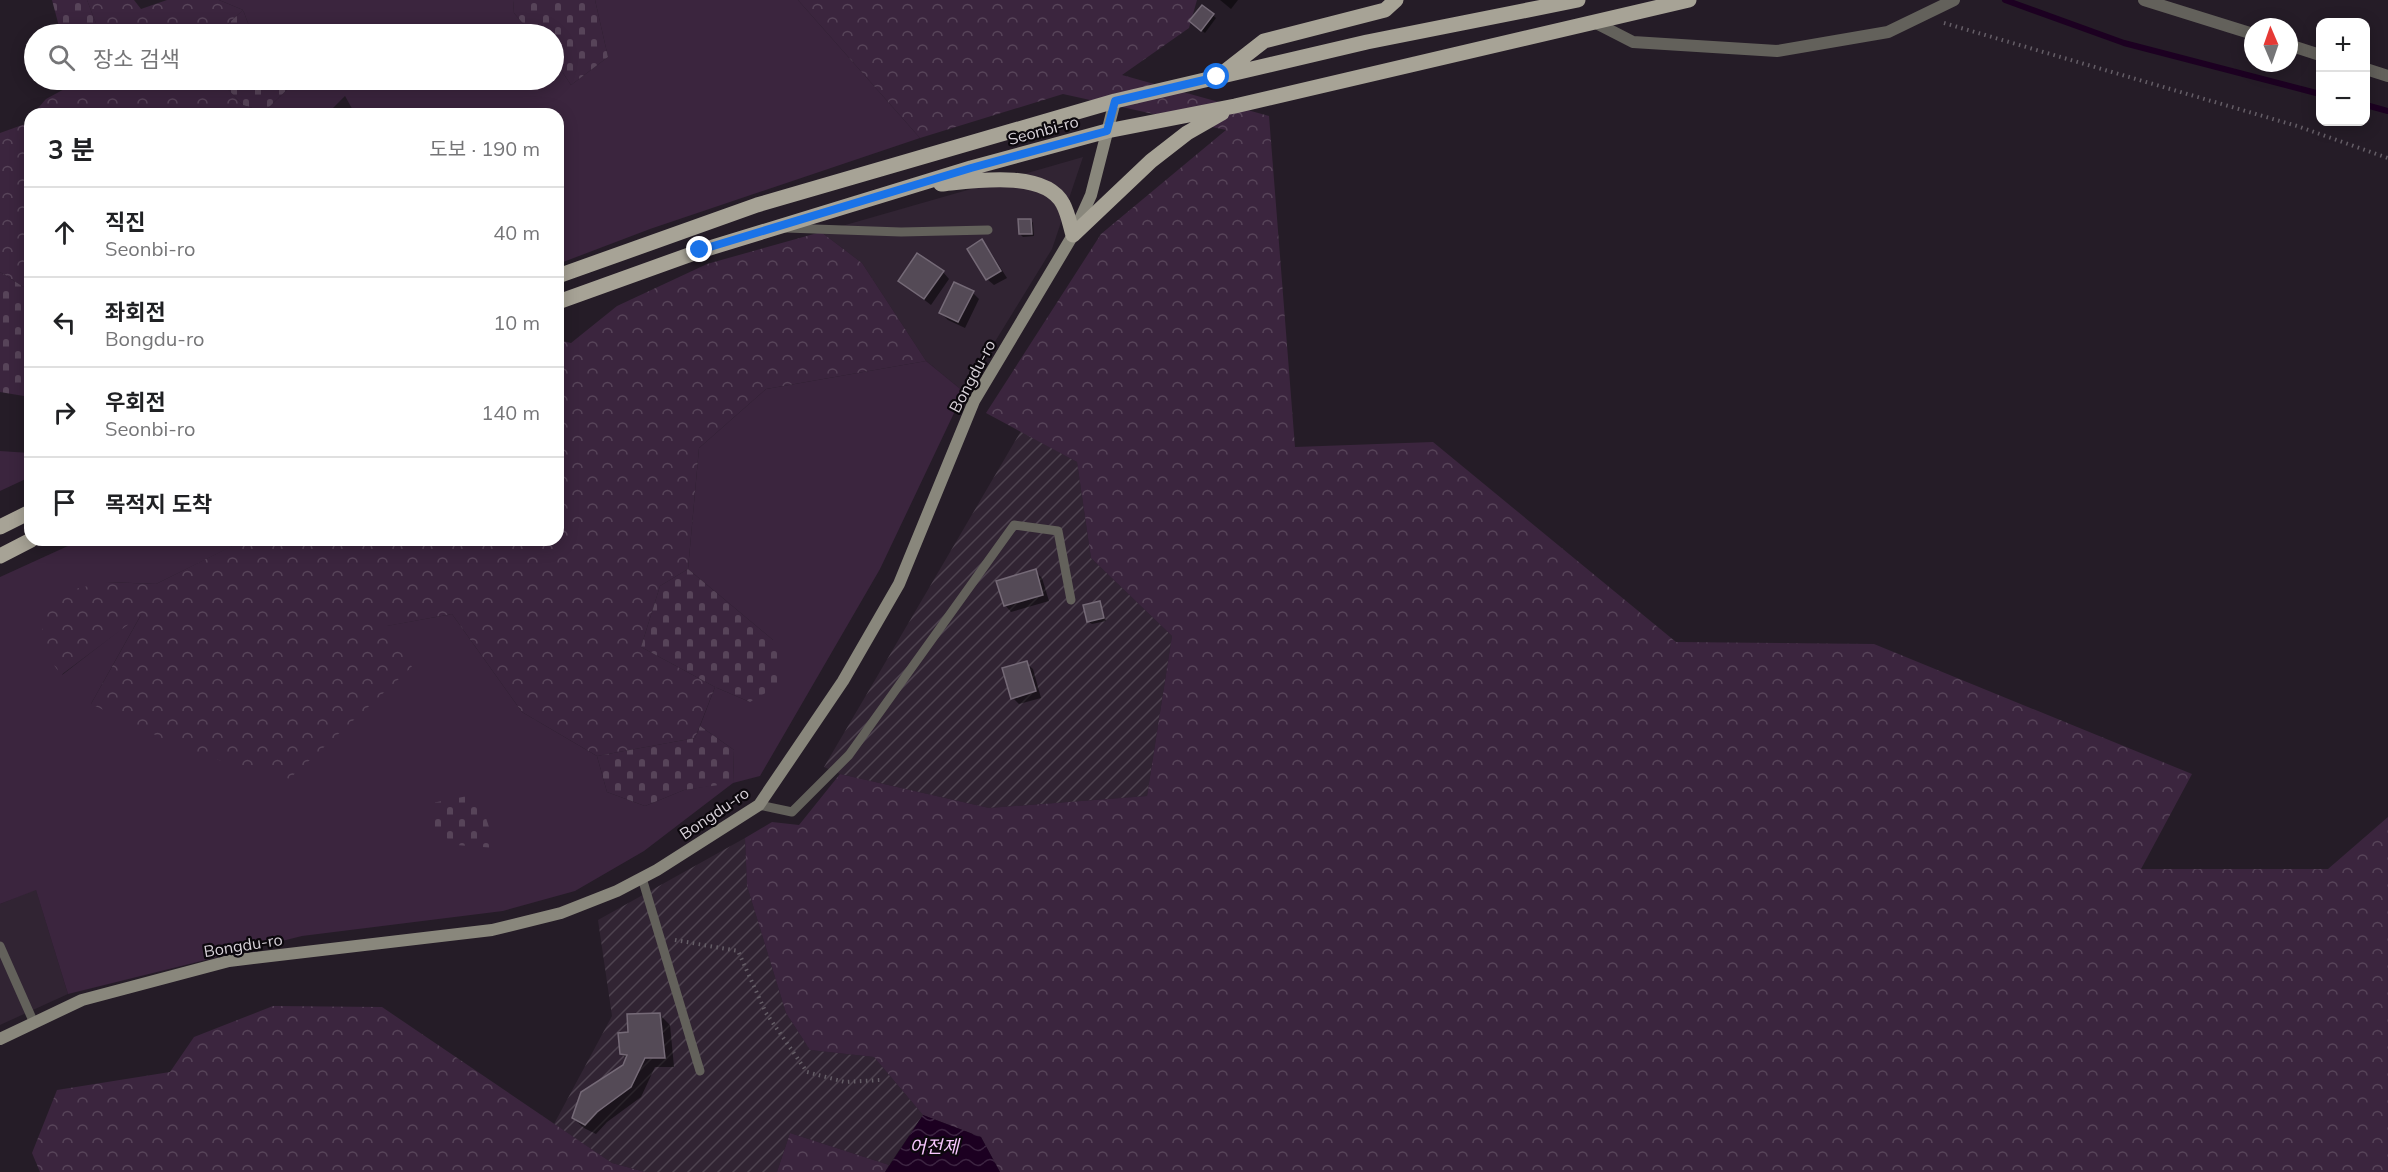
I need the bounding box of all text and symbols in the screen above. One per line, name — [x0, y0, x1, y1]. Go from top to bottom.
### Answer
north arrow — [2244, 18, 2298, 72]
map controls — [2316, 18, 2370, 126]
button: + — [2316, 18, 2370, 72]
search box — [24, 24, 564, 90]
icon: search — [45, 41, 78, 74]
text: 장소 검색 — [93, 45, 180, 73]
route start — [1203, 63, 1229, 89]
button: − — [2316, 72, 2370, 126]
street label: Seonbi-ro — [1005, 111, 1081, 149]
text: 3 분 — [48, 133, 95, 166]
text: 도보 · 190 m — [429, 136, 540, 161]
text: 직진 — [105, 208, 145, 236]
icon: ahead — [48, 216, 81, 249]
text: 40 m — [493, 220, 540, 245]
text: Seonbi-ro — [105, 236, 195, 261]
route end — [686, 236, 712, 262]
text: 좌회전 — [105, 298, 166, 326]
icon: left — [48, 306, 81, 339]
text: 10 m — [493, 310, 540, 335]
text: Bongdu-ro — [105, 326, 204, 351]
street label: Bongdu-ro — [944, 336, 1000, 416]
text: 우회전 — [105, 388, 166, 416]
icon: right — [48, 396, 81, 429]
text: 140 m — [481, 400, 540, 425]
text: Seonbi-ro — [105, 416, 195, 441]
icon: arrive — [48, 486, 81, 519]
text: 목적지 도착 — [105, 490, 212, 518]
street label: Bongdu-ro — [675, 782, 753, 844]
street label: Bongdu-ro — [202, 929, 284, 961]
water label: 어전제 — [909, 1135, 961, 1158]

